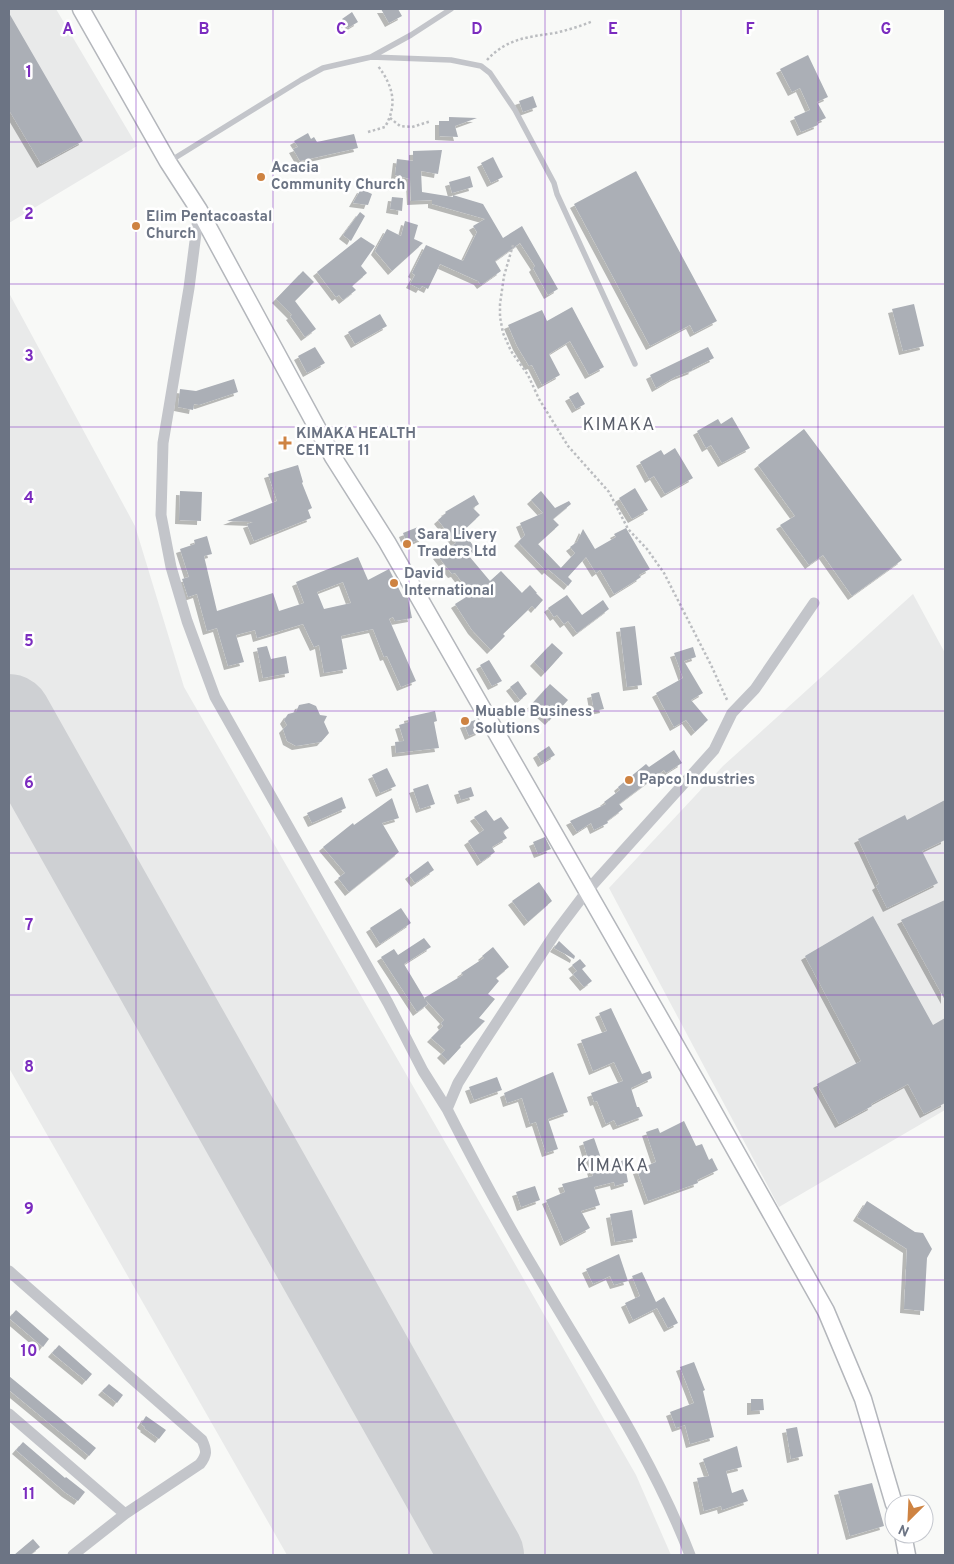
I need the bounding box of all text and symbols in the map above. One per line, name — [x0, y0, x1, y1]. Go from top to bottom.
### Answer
text: A — [62, 20, 74, 40]
text: B — [198, 20, 210, 40]
text: C — [336, 20, 346, 40]
text: D — [471, 20, 483, 40]
text: E — [608, 20, 618, 40]
text: F — [745, 20, 755, 40]
text: G — [881, 20, 891, 40]
text: 1 — [26, 63, 32, 83]
place label: Acacia Community Church — [271, 159, 405, 195]
marker: Acacia Community Church — [255, 171, 267, 183]
text: 2 — [24, 205, 34, 225]
place label: Elim Pentacoastal Church — [146, 208, 272, 244]
marker: Elim Pentacoastal Church — [130, 220, 142, 232]
text: 3 — [24, 347, 34, 367]
district label: KIMAKA — [583, 414, 655, 437]
place label: KIMAKA HEALTH CENTRE 11 — [296, 425, 416, 461]
marker: KIMAKA HEALTH CENTRE 11 — [278, 436, 292, 450]
text: 4 — [24, 489, 34, 509]
place label: Sara Livery Traders Ltd — [417, 526, 498, 562]
marker: Sara Livery Traders Ltd — [401, 538, 413, 550]
place label: David International — [404, 565, 494, 601]
marker: David International — [388, 577, 400, 589]
text: 5 — [24, 632, 34, 652]
place label: Muable Business Solutions — [475, 703, 592, 739]
marker: Muable Business Solutions — [459, 715, 471, 727]
place label: Papco Industries — [639, 771, 755, 790]
text: 6 — [24, 774, 34, 794]
marker: Papco Industries — [623, 774, 635, 786]
text: 7 — [25, 916, 33, 936]
text: 8 — [24, 1058, 34, 1078]
district label: KIMAKA — [577, 1155, 649, 1178]
text: 9 — [24, 1200, 34, 1220]
text: 10 — [21, 1342, 37, 1362]
text: 11 — [23, 1485, 35, 1505]
north arrow — [884, 1494, 934, 1544]
text: N — [896, 1520, 912, 1539]

